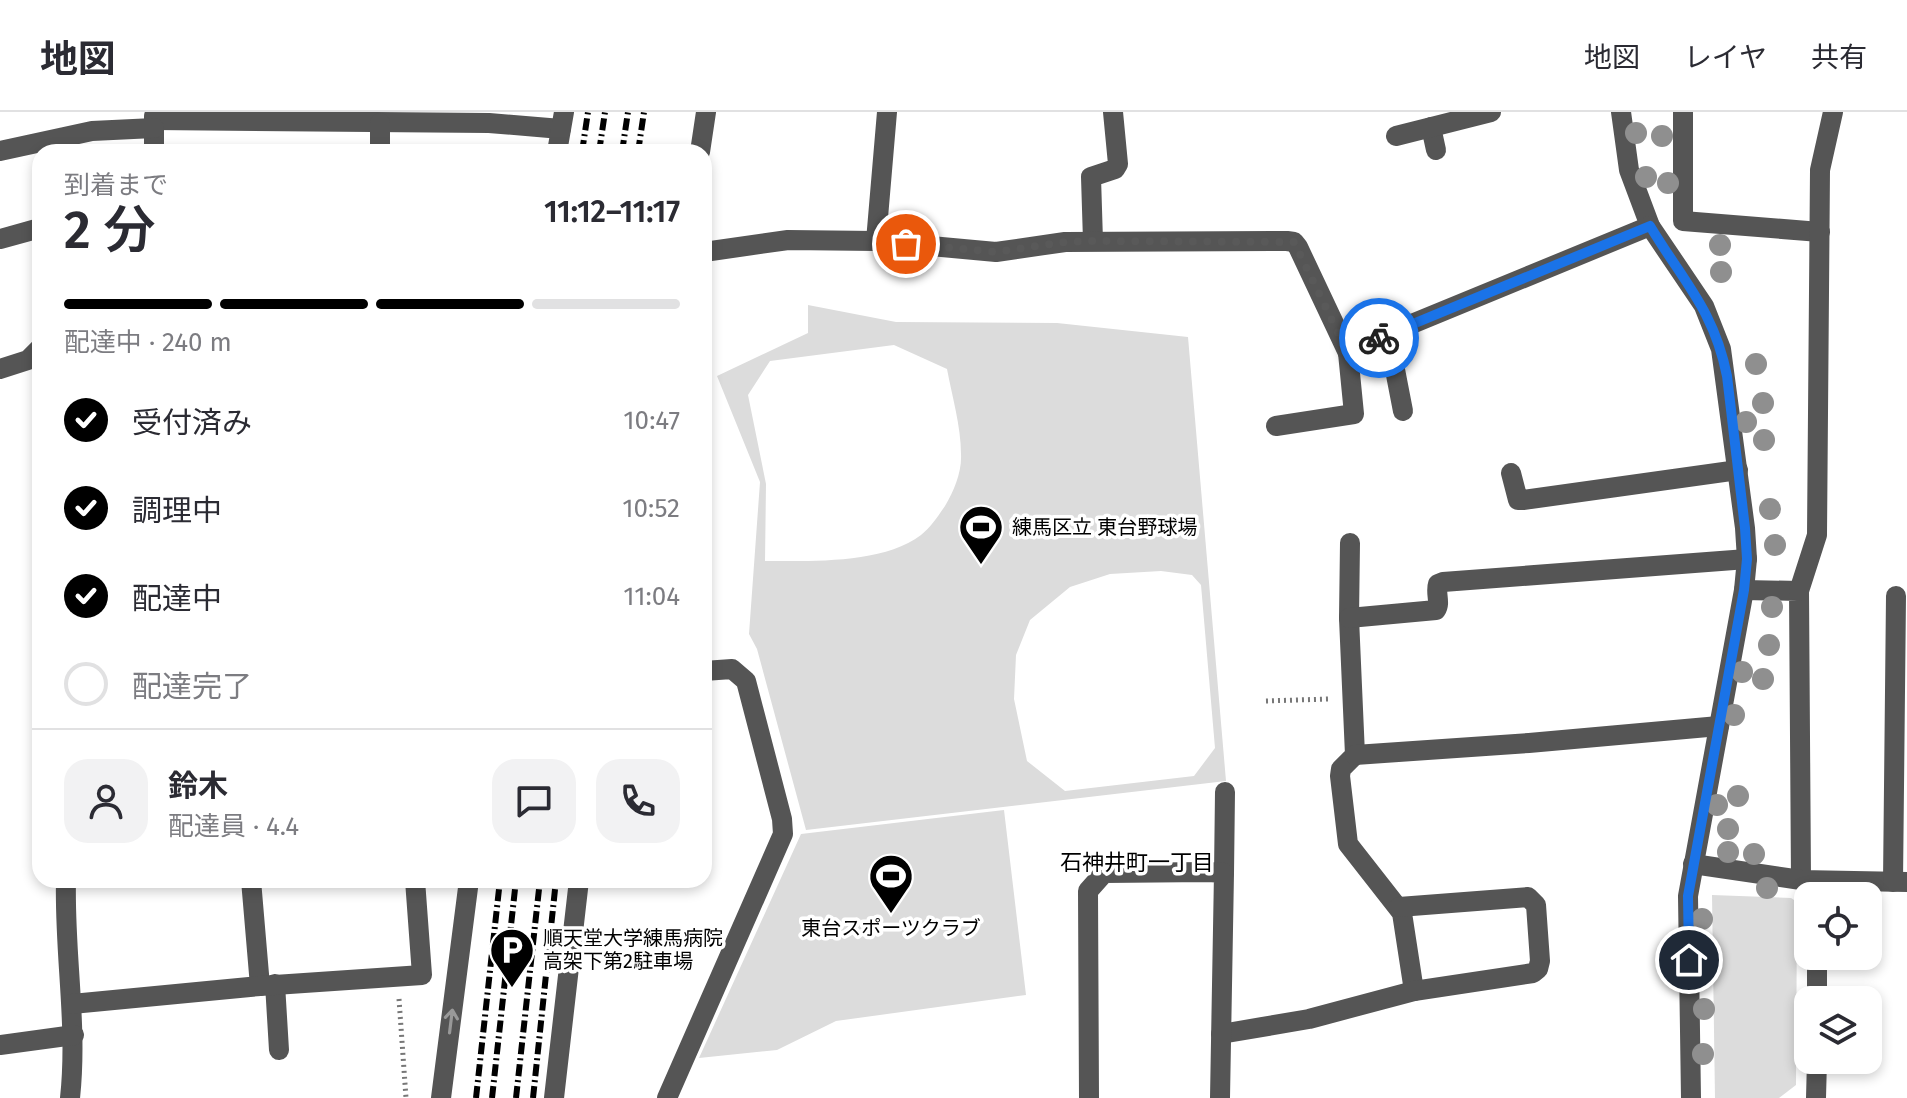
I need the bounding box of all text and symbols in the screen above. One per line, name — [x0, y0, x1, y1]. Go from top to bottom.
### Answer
text: 地図 — [40, 36, 116, 82]
text: 地図 — [1584, 41, 1640, 74]
text: レイヤ — [1684, 41, 1767, 74]
text: 共有 — [1811, 41, 1867, 74]
text: 到着まで — [64, 170, 168, 201]
text: 11:12–11:17 — [544, 194, 680, 230]
text: 2 分 — [64, 199, 155, 262]
pin — [872, 210, 940, 278]
icon: bag — [884, 222, 928, 266]
courier — [1339, 298, 1419, 378]
icon: bike — [1357, 316, 1401, 360]
text: 配達中 · 240 m — [64, 327, 232, 358]
icon: check — [64, 398, 108, 442]
text: 受付済み — [132, 405, 252, 441]
text: 10:47 — [623, 405, 680, 436]
icon: check — [64, 486, 108, 530]
text: 調理中 — [132, 493, 222, 529]
text: 10:52 — [622, 493, 680, 524]
sports icon: 練馬区立 東台野球場 — [957, 503, 1005, 566]
place label: 練馬区立 東台野球場 — [1012, 515, 1197, 539]
icon: check — [64, 574, 108, 618]
text: 配達中 — [132, 581, 222, 617]
text: 11:04 — [623, 581, 680, 612]
text: 配達完了 — [132, 669, 252, 705]
button: person — [64, 759, 148, 843]
button: chat — [492, 759, 576, 843]
button: phone — [596, 759, 680, 843]
text: 鈴木 — [168, 768, 228, 804]
text: 配達員 · 4.4 — [168, 811, 299, 842]
district label: 石神井町一丁目 — [1060, 849, 1214, 876]
sports icon: 東台スポーツクラブ — [867, 852, 915, 915]
map controls — [1794, 882, 1882, 1074]
button: locate — [1794, 882, 1882, 970]
place label: 東台スポーツクラブ — [801, 916, 981, 940]
parking icon: 順天堂大学練馬病院 高架下第2駐車場 — [488, 926, 536, 989]
place label: 順天堂大学練馬病院 高架下第2駐車場 — [543, 926, 723, 973]
pin — [1655, 926, 1723, 994]
icon: home — [1667, 938, 1711, 982]
button: layers — [1794, 986, 1882, 1074]
one-way arrow — [443, 1008, 458, 1034]

